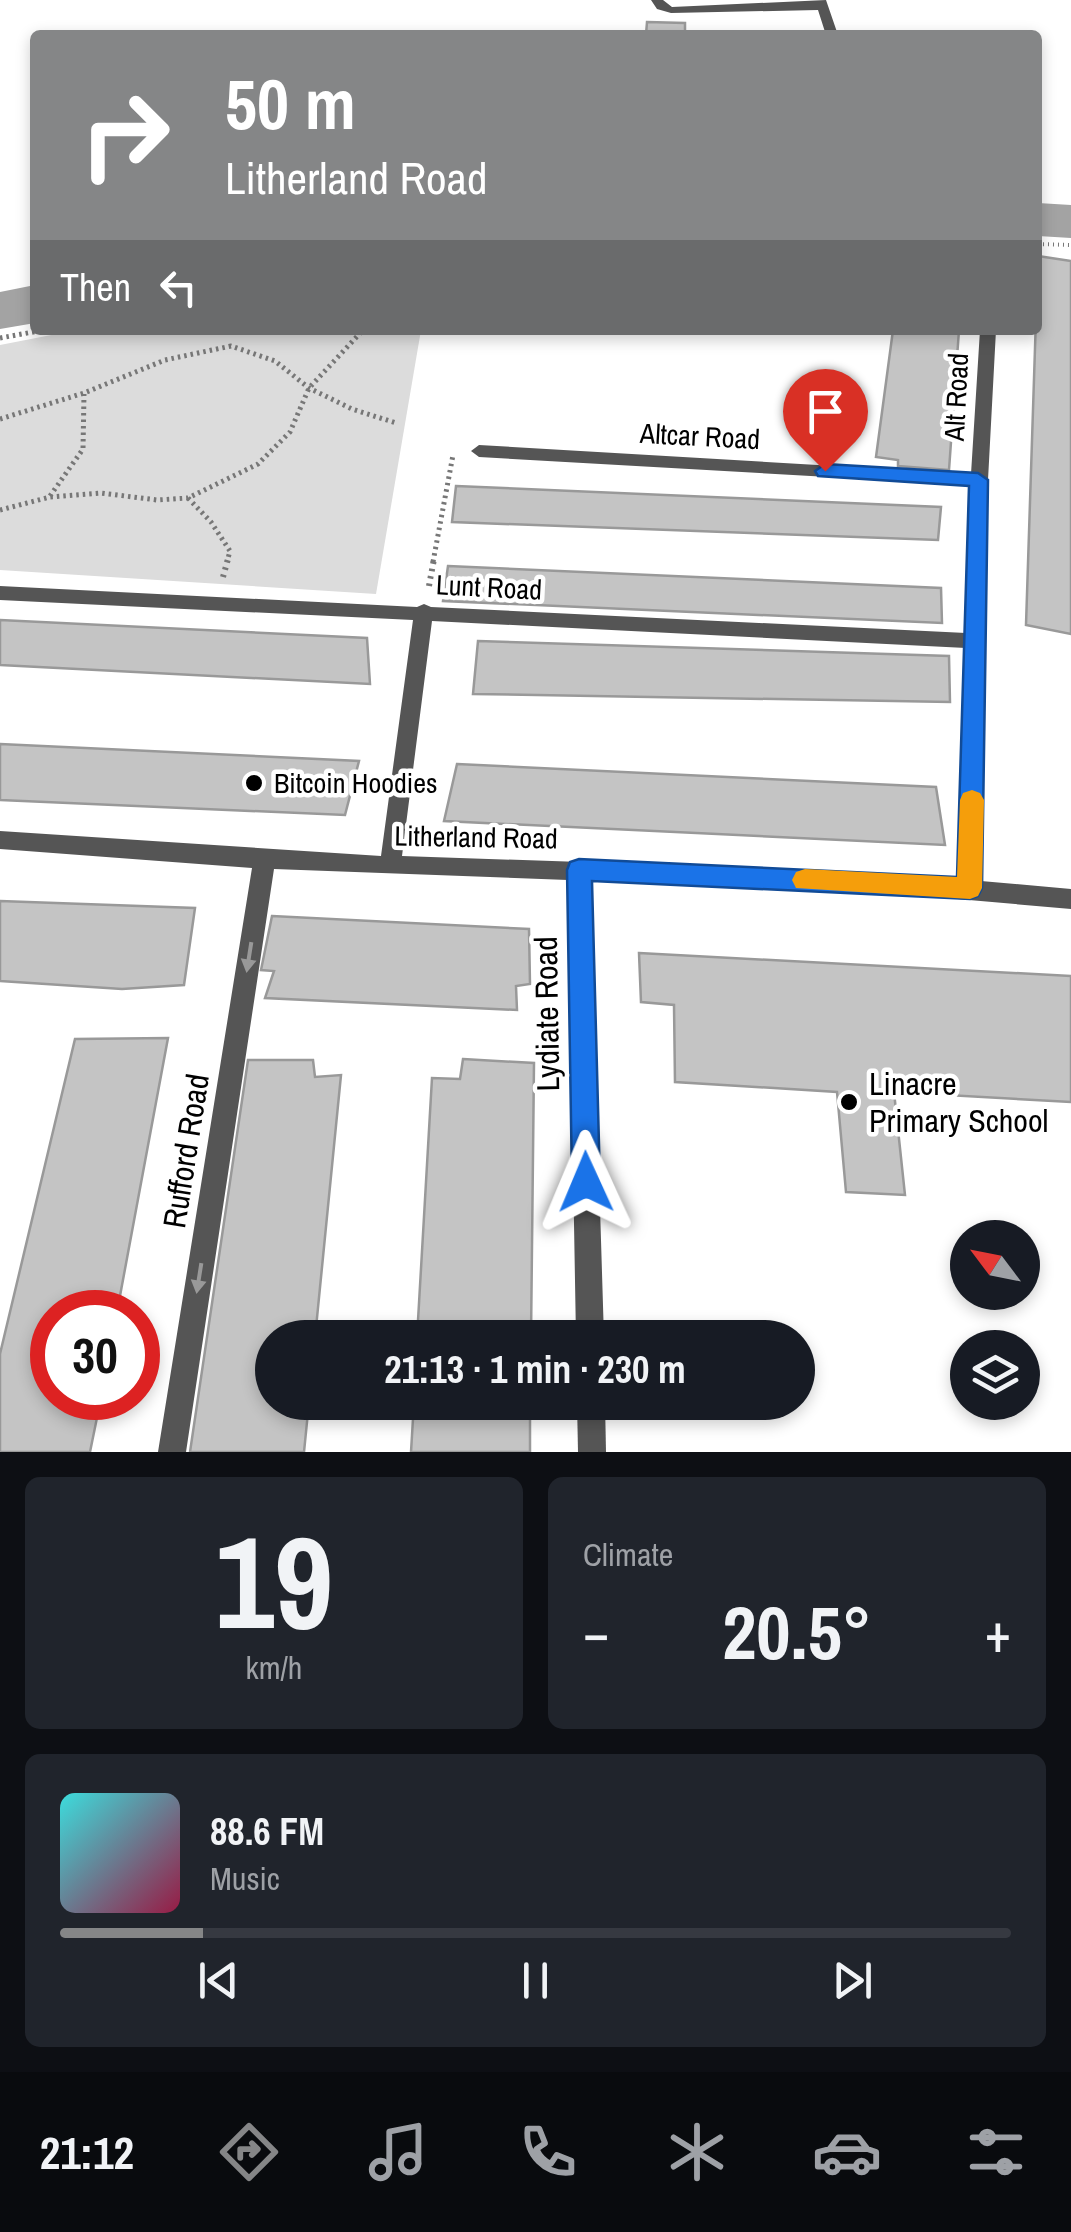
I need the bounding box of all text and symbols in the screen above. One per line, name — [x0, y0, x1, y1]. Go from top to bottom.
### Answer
text: 50 m — [225, 57, 356, 151]
icon: right — [60, 70, 190, 200]
text: Litherland Road — [225, 147, 488, 208]
icon: left — [151, 260, 206, 315]
text: Then — [60, 262, 131, 313]
street label: Alt Road — [935, 352, 977, 443]
pin — [783, 369, 868, 472]
icon: arrive — [798, 384, 853, 439]
street label: Altcar Road — [638, 414, 761, 458]
street label: Lunt Road — [435, 565, 543, 609]
place label: Bitcoin Hoodies — [274, 764, 437, 802]
marker: Bitcoin Hoodies — [243, 772, 265, 794]
street label: Litherland Road — [394, 817, 558, 857]
street label: Lydiate Road — [524, 936, 569, 1092]
one-way arrow — [241, 942, 257, 973]
place label: Linacre Primary School — [869, 1062, 1048, 1142]
street label: Rufford Road — [152, 1071, 219, 1231]
marker: Linacre Primary School — [838, 1091, 860, 1113]
position arrow — [534, 1130, 638, 1234]
north arrow — [950, 1220, 1040, 1310]
map controls — [950, 1220, 1040, 1420]
one-way arrow — [191, 1263, 207, 1294]
speed limit sign: 30 — [30, 1290, 160, 1420]
button: layers — [950, 1330, 1040, 1420]
text: 21:13 · 1 min · 230 m — [384, 1344, 686, 1395]
text: 19 — [215, 1493, 333, 1669]
text: Climate — [583, 1533, 673, 1576]
text: 20.5° — [722, 1581, 872, 1682]
text: − — [583, 1595, 609, 1669]
text: + — [985, 1595, 1011, 1669]
text: km/h — [246, 1646, 302, 1689]
text: 88.6 FM — [210, 1806, 324, 1857]
text: Music — [210, 1857, 280, 1900]
icon: previous — [191, 1953, 246, 2008]
icon: pause — [508, 1953, 563, 2008]
icon: next — [825, 1953, 880, 2008]
icon: directions — [214, 2117, 284, 2187]
icon: music — [363, 2117, 433, 2187]
icon: phone — [513, 2117, 583, 2187]
icon: climate — [662, 2117, 732, 2187]
icon: car — [812, 2117, 882, 2187]
icon: filters — [961, 2117, 1031, 2187]
text: 21:12 — [40, 2122, 134, 2183]

